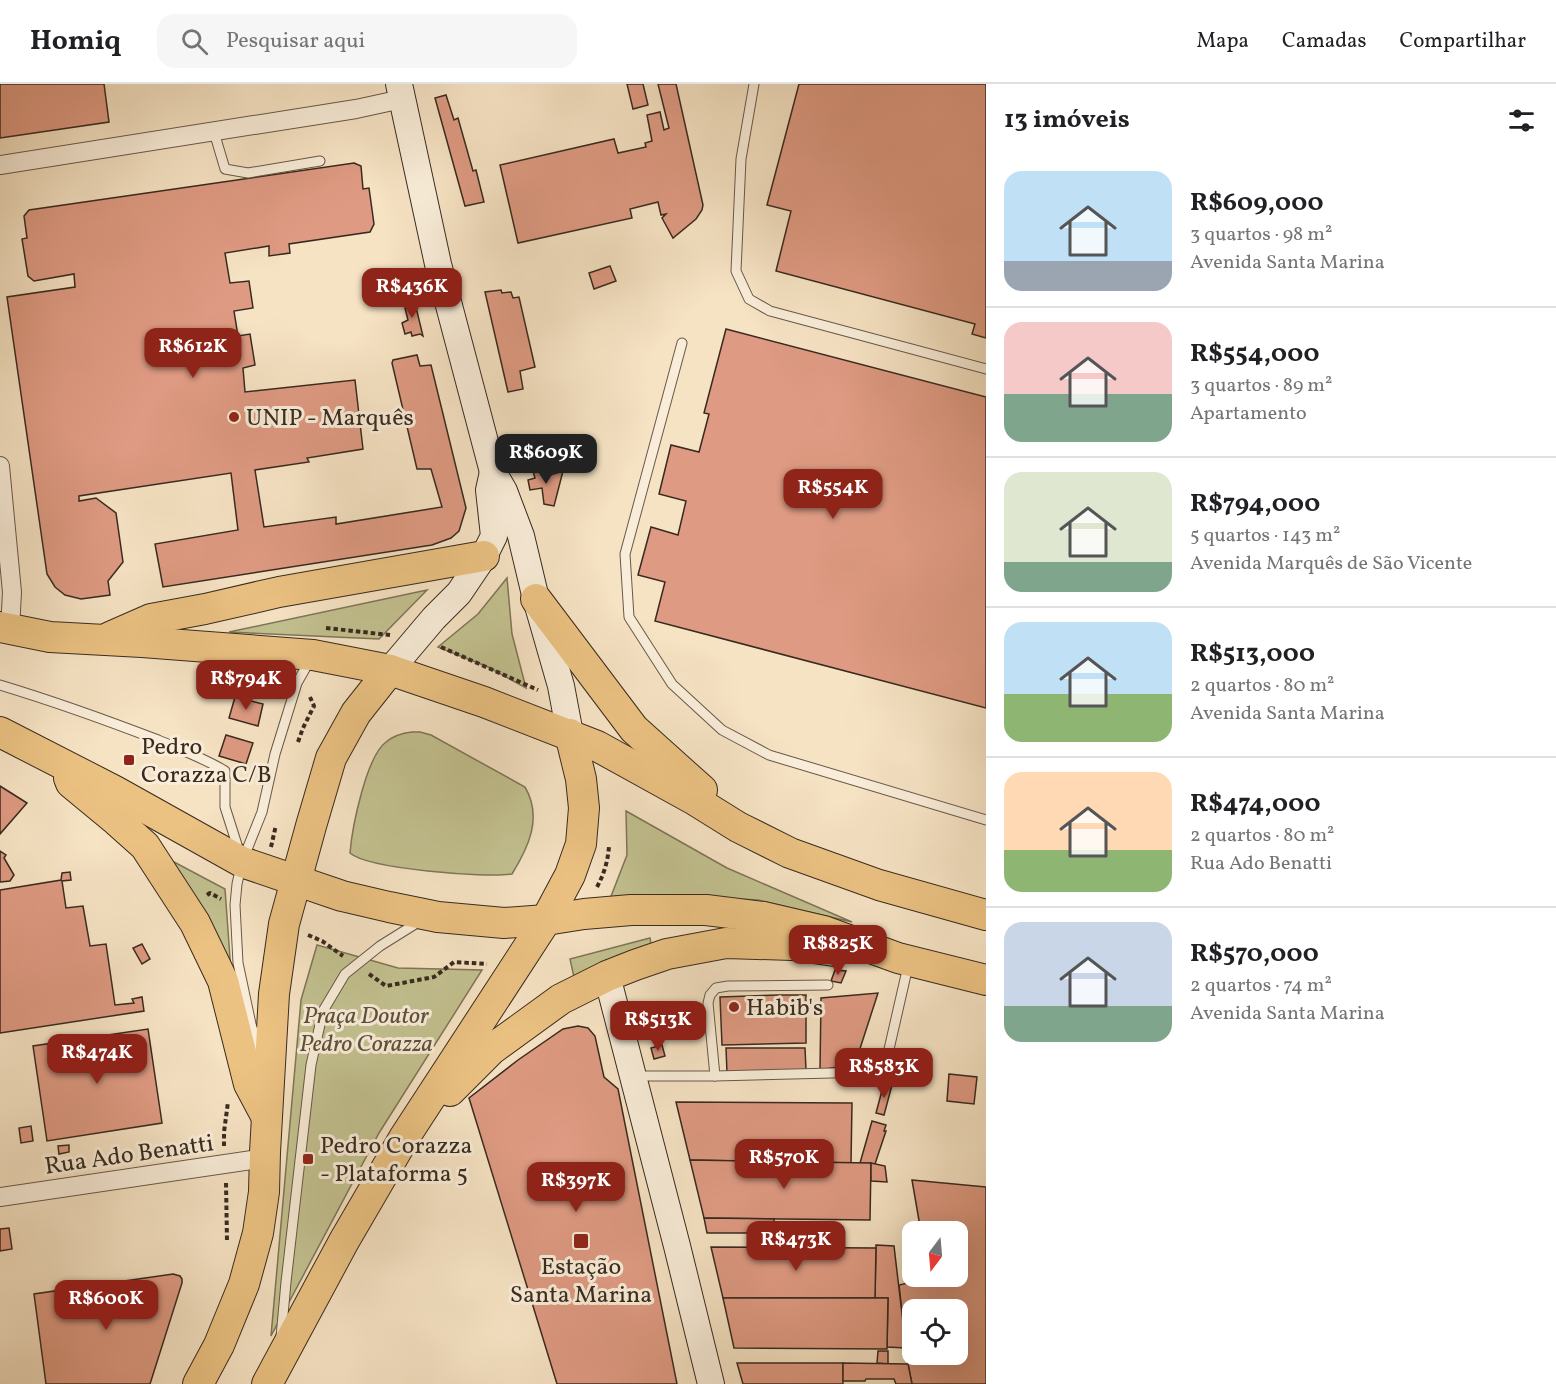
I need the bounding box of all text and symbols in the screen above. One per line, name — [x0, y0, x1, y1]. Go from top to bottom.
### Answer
search box — [157, 14, 577, 68]
text: Homiq — [30, 22, 121, 61]
icon: search — [178, 25, 211, 58]
text: Pesquisar aqui — [226, 26, 365, 57]
text: Mapa — [1196, 27, 1249, 56]
text: Camadas — [1282, 27, 1366, 56]
text: Compartilhar — [1399, 27, 1526, 56]
text: 13 imóveis — [1004, 102, 1130, 138]
icon: filters — [1505, 104, 1538, 137]
text: R$609,000 — [1190, 185, 1324, 221]
icon: home — [1052, 195, 1124, 267]
text: 3 quartos · 98 m² — [1190, 221, 1332, 249]
text: Avenida Santa Marina — [1190, 249, 1385, 277]
pin: R$436K — [363, 268, 461, 319]
text: R$436K — [376, 273, 448, 301]
pin: R$612K — [144, 328, 242, 379]
text: R$612K — [158, 333, 228, 361]
text: R$554,000 — [1190, 336, 1320, 372]
icon: home — [1052, 346, 1124, 418]
text: 3 quartos · 89 m² — [1190, 372, 1332, 400]
text: Apartamento — [1190, 400, 1307, 428]
place label: UNIP - Marquês — [246, 402, 414, 436]
marker: UNIP - Marquês — [227, 410, 241, 424]
pin: R$609K — [497, 434, 595, 485]
text: R$609K — [509, 439, 583, 467]
pin: R$554K — [784, 469, 882, 520]
text: R$554K — [797, 474, 869, 502]
text: R$794,000 — [1190, 486, 1320, 522]
icon: home — [1052, 496, 1124, 568]
text: 5 quartos · 143 m² — [1190, 522, 1340, 550]
text: Avenida Marquês de São Vicente — [1190, 550, 1472, 578]
text: R$513,000 — [1190, 636, 1315, 672]
icon: home — [1052, 646, 1124, 718]
pin: R$794K — [197, 660, 295, 711]
text: R$794K — [210, 665, 282, 693]
text: 2 quartos · 80 m² — [1190, 672, 1335, 700]
text: Avenida Santa Marina — [1190, 700, 1385, 728]
place label: Pedro Corazza C/B — [141, 731, 272, 793]
marker: Pedro Corazza C/B — [122, 753, 136, 767]
text: R$474,000 — [1190, 786, 1320, 822]
icon: home — [1052, 796, 1124, 868]
text: 2 quartos · 80 m² — [1190, 822, 1335, 850]
text: Rua Ado Benatti — [1190, 850, 1332, 878]
pin: R$825K — [789, 925, 887, 976]
text: R$825K — [803, 930, 873, 958]
text: R$570,000 — [1190, 936, 1319, 972]
icon: home — [1052, 946, 1124, 1018]
text: 2 quartos · 74 m² — [1190, 972, 1332, 1000]
place label: Habib's — [746, 992, 823, 1026]
park label: Praça Doutor Pedro Corazza — [299, 1000, 433, 1062]
marker: Habib's — [727, 1000, 741, 1014]
text: Avenida Santa Marina — [1190, 1000, 1385, 1028]
pin: R$513K — [609, 1001, 707, 1052]
text: R$513K — [624, 1006, 692, 1034]
pin: R$474K — [48, 1034, 146, 1085]
text: R$474K — [61, 1039, 133, 1067]
pin: R$583K — [835, 1048, 933, 1099]
text: R$583K — [849, 1053, 919, 1081]
street label: Rua Ado Benatti — [43, 1127, 216, 1185]
place label: Pedro Corazza - Plataforma 5 — [320, 1130, 472, 1192]
pin: R$570K — [735, 1139, 833, 1190]
text: R$570K — [749, 1144, 819, 1172]
marker: Pedro Corazza - Plataforma 5 — [301, 1152, 315, 1166]
pin: R$397K — [527, 1162, 625, 1213]
text: R$397K — [541, 1167, 611, 1195]
pin: R$473K — [747, 1221, 845, 1272]
north arrow — [902, 1221, 968, 1287]
map controls — [902, 1221, 968, 1365]
text: R$473K — [760, 1226, 832, 1254]
marker: Estação Santa Marina — [572, 1232, 590, 1250]
place label: Estação Santa Marina — [510, 1251, 652, 1313]
pin: R$600K — [57, 1280, 155, 1331]
text: R$600K — [68, 1285, 144, 1313]
button: locate — [902, 1299, 968, 1365]

